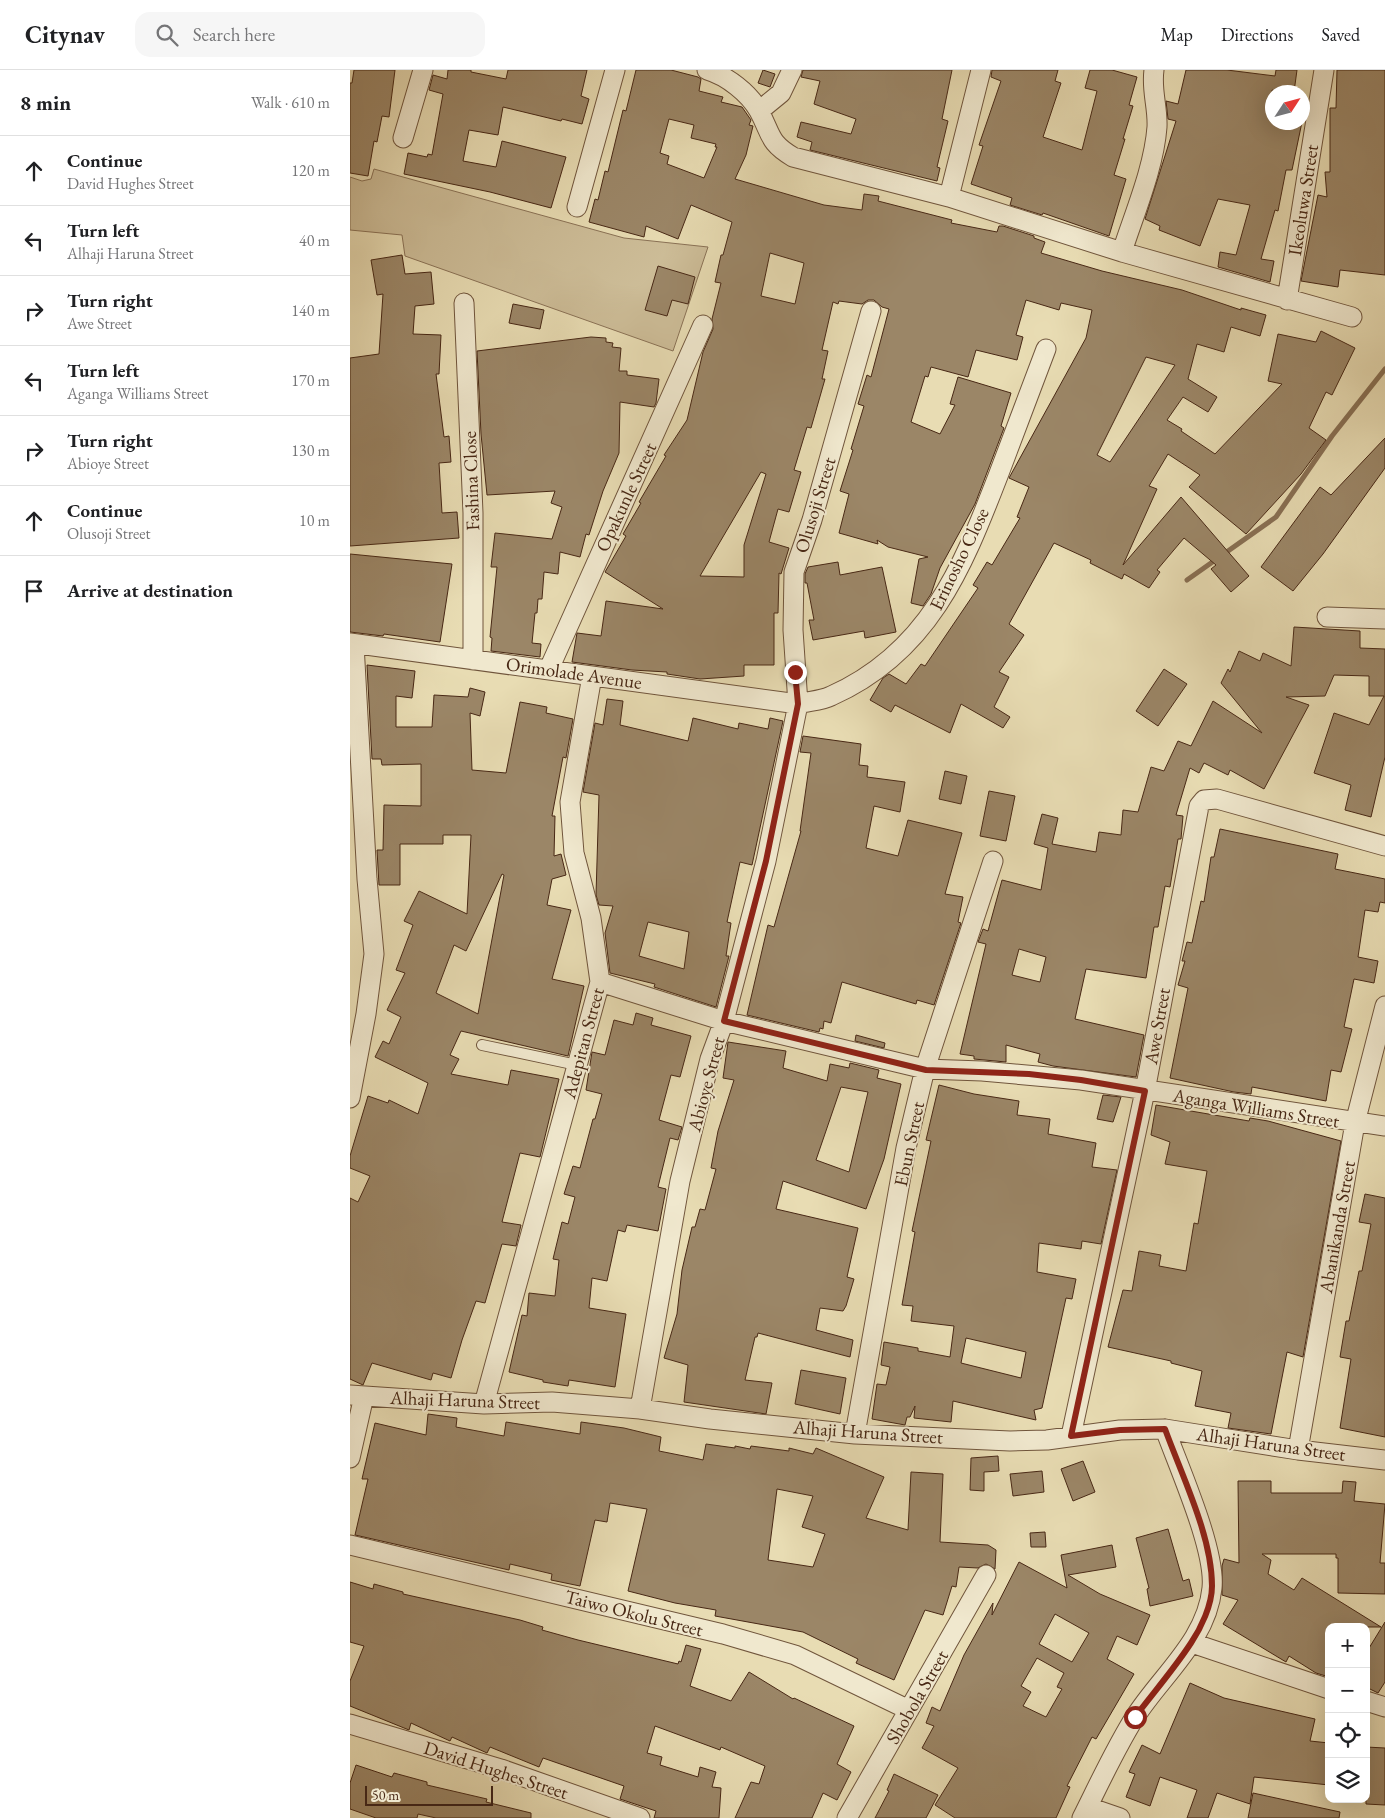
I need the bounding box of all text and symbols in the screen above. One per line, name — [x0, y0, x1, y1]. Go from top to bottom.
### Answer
search box — [135, 12, 485, 57]
text: Citynav — [25, 19, 105, 50]
icon: search — [153, 21, 181, 49]
text: Search here — [193, 22, 275, 47]
text: Map — [1161, 23, 1193, 46]
text: Directions — [1221, 23, 1293, 46]
text: Saved — [1321, 23, 1360, 46]
north arrow — [1265, 85, 1310, 130]
text: 8 min — [20, 89, 71, 116]
text: Walk · 610 m — [251, 92, 330, 113]
street label: Ikeoluwa Street — [1282, 143, 1324, 257]
text: Continue — [67, 148, 142, 173]
icon: ahead — [20, 157, 48, 185]
text: 120 m — [291, 160, 330, 181]
text: David Hughes Street — [67, 173, 194, 194]
text: Turn left — [67, 218, 139, 243]
icon: left — [20, 227, 48, 255]
text: 40 m — [299, 230, 330, 251]
text: Alhaji Haruna Street — [67, 243, 193, 264]
text: Turn right — [67, 288, 153, 313]
icon: right — [20, 297, 48, 325]
text: 140 m — [291, 300, 330, 321]
text: Awe Street — [67, 313, 132, 334]
text: Turn left — [67, 358, 139, 383]
icon: left — [20, 367, 48, 395]
text: 170 m — [291, 370, 330, 391]
text: Aganga Williams Street — [67, 383, 209, 404]
text: Turn right — [67, 428, 153, 453]
street label: Fashina Close — [457, 431, 485, 531]
icon: right — [20, 437, 48, 465]
street label: Opakunle Street — [590, 438, 662, 556]
text: 130 m — [291, 440, 330, 461]
text: Abioye Street — [67, 453, 149, 474]
street label: Olusoji Street — [789, 454, 841, 556]
text: Continue — [67, 498, 142, 523]
street label: Erinosho Close — [923, 504, 995, 614]
icon: ahead — [20, 507, 48, 535]
text: 10 m — [299, 510, 330, 531]
text: Olusoji Street — [67, 523, 150, 544]
icon: arrive — [20, 577, 48, 605]
text: Arrive at destination — [67, 578, 233, 603]
street label: Orimolade Avenue — [504, 651, 644, 695]
route end — [784, 661, 807, 684]
street label: Adepitan Street — [556, 985, 610, 1102]
street label: Awe Street — [1138, 986, 1176, 1067]
street label: Abioye Street — [681, 1034, 731, 1135]
street label: Aganga Williams Street — [1170, 1082, 1341, 1134]
street label: Ebun Street — [888, 1099, 930, 1189]
street label: Abanikanda Street — [1313, 1159, 1361, 1296]
street label: Alhaji Haruna Street — [389, 1385, 540, 1415]
street label: Alhaji Haruna Street — [791, 1414, 944, 1450]
street label: Alhaji Haruna Street — [1194, 1421, 1347, 1467]
street label: Taiwo Okolu Street — [562, 1584, 706, 1642]
map controls — [1325, 1623, 1370, 1803]
button: + — [1325, 1623, 1370, 1668]
street label: Shobola Street — [880, 1645, 954, 1749]
button: − — [1325, 1668, 1370, 1713]
route start — [1124, 1706, 1147, 1729]
button: locate — [1325, 1713, 1370, 1758]
street label: David Hughes Street — [421, 1735, 571, 1805]
button: layers — [1325, 1758, 1370, 1803]
scale bar — [365, 1783, 492, 1806]
text: 50 m — [372, 1786, 399, 1804]

